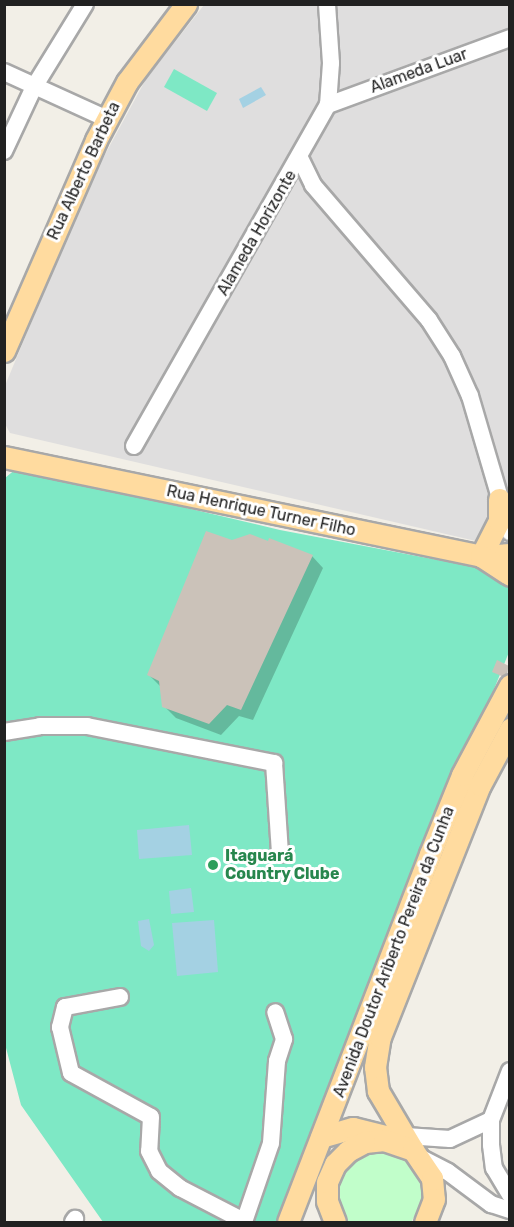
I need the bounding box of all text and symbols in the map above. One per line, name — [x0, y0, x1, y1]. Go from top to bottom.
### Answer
street label: Alameda Luar — [368, 45, 470, 97]
street label: Rua Alberto Barbeta — [43, 99, 125, 243]
street label: Alameda Horizonte — [213, 167, 301, 299]
street label: Rua Henrique Turner Filho — [164, 482, 358, 540]
street label: Avenida Doutor Ariberto Pereira da Cunha — [329, 803, 459, 1101]
place label: Itaguará Country Clube — [225, 846, 340, 884]
marker: Itaguará Country Clube — [206, 858, 220, 872]

